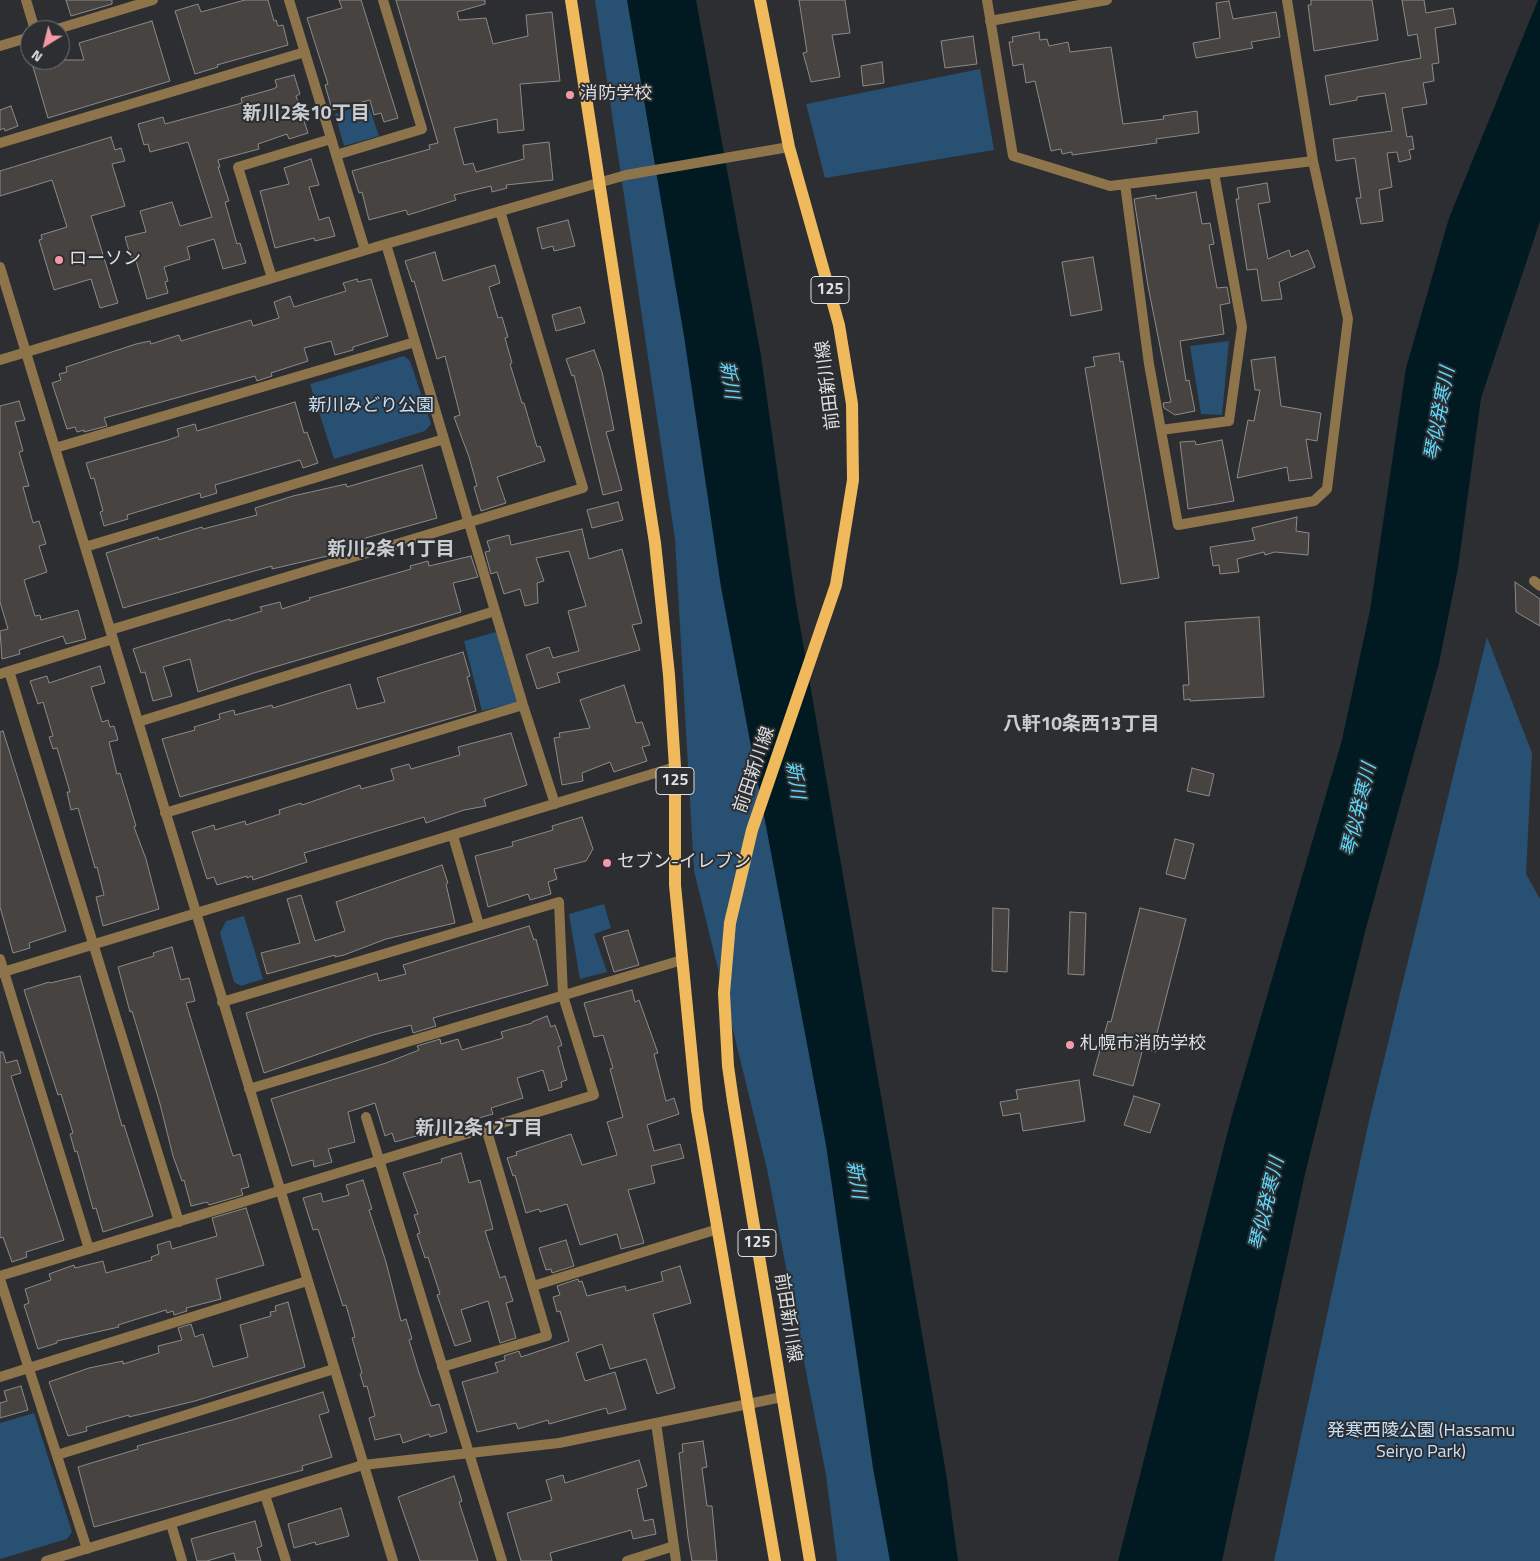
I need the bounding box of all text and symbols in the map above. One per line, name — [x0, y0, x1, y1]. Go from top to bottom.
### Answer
north arrow — [20, 20, 70, 70]
text: N — [26, 45, 47, 68]
place label: 消防学校 — [580, 84, 652, 106]
marker: 消防学校 — [564, 89, 576, 101]
district label: 新川2条10丁目 — [243, 103, 369, 125]
place label: ローソン — [69, 249, 141, 271]
marker: ローソン — [53, 254, 65, 266]
road number: 125 — [811, 276, 849, 304]
street label: 前田新川線 — [813, 339, 845, 431]
water label: 新川 — [714, 359, 742, 401]
water label: 琴似発寒川 — [1422, 365, 1460, 463]
park label: 新川みどり公園 — [308, 396, 434, 418]
district label: 新川2条11丁目 — [328, 539, 454, 561]
district label: 八軒10条西13丁目 — [1003, 714, 1159, 736]
street label: 前田新川線 — [730, 724, 780, 816]
water label: 新川 — [780, 759, 808, 801]
water label: 琴似発寒川 — [1338, 761, 1382, 859]
road number: 125 — [656, 768, 694, 794]
place label: セブン-イレブン — [617, 852, 751, 874]
marker: セブン-イレブン — [601, 857, 613, 869]
place label: 札幌市消防学校 — [1080, 1034, 1206, 1056]
marker: 札幌市消防学校 — [1064, 1039, 1076, 1051]
district label: 新川2条12丁目 — [416, 1118, 542, 1140]
water label: 琴似発寒川 — [1246, 1155, 1290, 1253]
water label: 新川 — [841, 1159, 869, 1201]
road number: 125 — [738, 1230, 776, 1256]
street label: 前田新川線 — [769, 1272, 805, 1364]
park label: 発寒西陵公園 (Hassamu Seiryo Park) — [1327, 1421, 1515, 1464]

